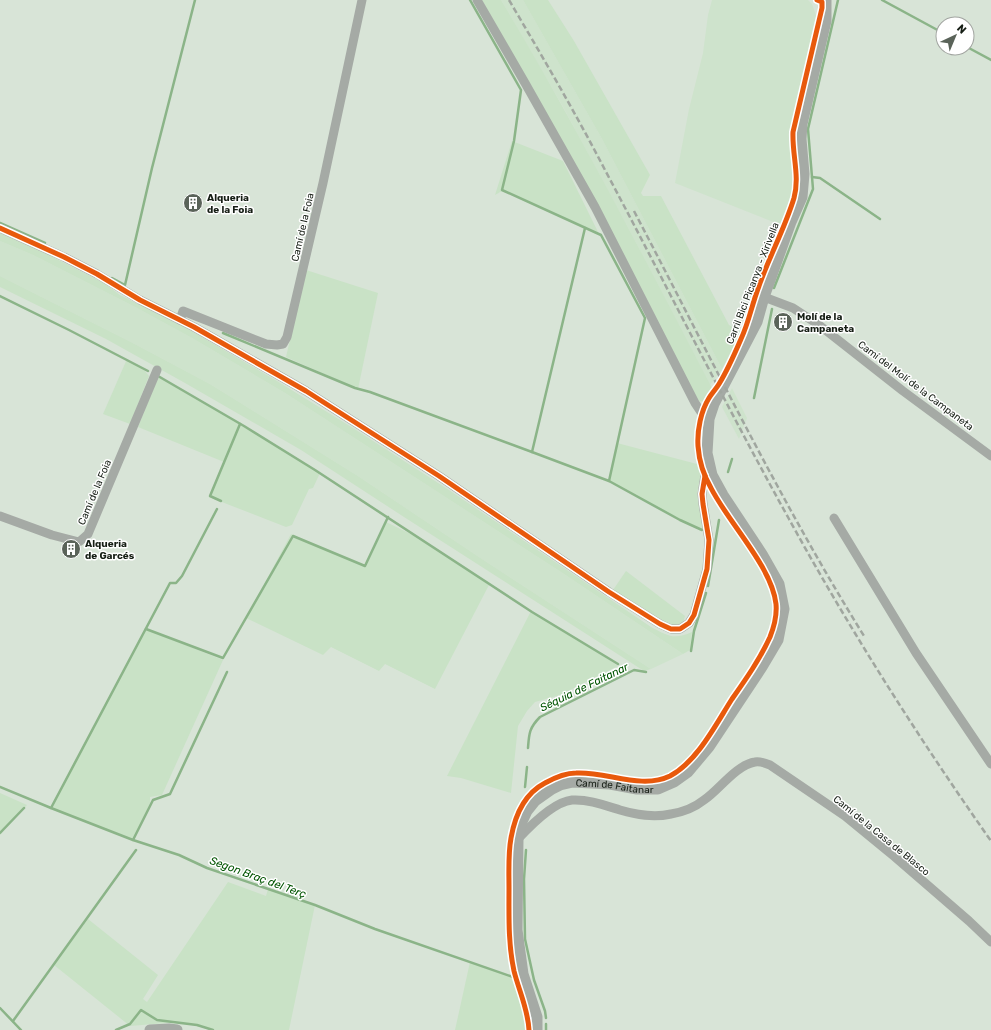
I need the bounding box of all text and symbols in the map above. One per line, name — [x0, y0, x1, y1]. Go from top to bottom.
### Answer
north arrow — [935, 16, 975, 56]
text: N — [954, 22, 969, 37]
building icon: Alqueria de la Foia — [182, 192, 204, 214]
place label: Alqueria de la Foia — [207, 192, 253, 216]
street label: Camí de la Foia — [289, 192, 317, 263]
street label: Carril Bici Picanya - Xirivella — [724, 221, 782, 346]
building icon: Molí de la Campaneta — [772, 311, 794, 333]
place label: Molí de la Campaneta — [797, 311, 854, 335]
street label: Camí del Molí de la Campaneta — [855, 338, 975, 433]
street label: Camí de la Foia — [76, 458, 114, 527]
building icon: Alqueria de Garcés — [60, 538, 82, 560]
place label: Alqueria de Garcés — [85, 538, 135, 562]
water label: Séquia de Faitanar — [538, 660, 631, 715]
street label: Camí de Faitanar — [575, 777, 654, 796]
street label: Camí de la Casa de Blasco — [831, 793, 932, 879]
water label: Segon Braç del Terç — [208, 854, 308, 901]

